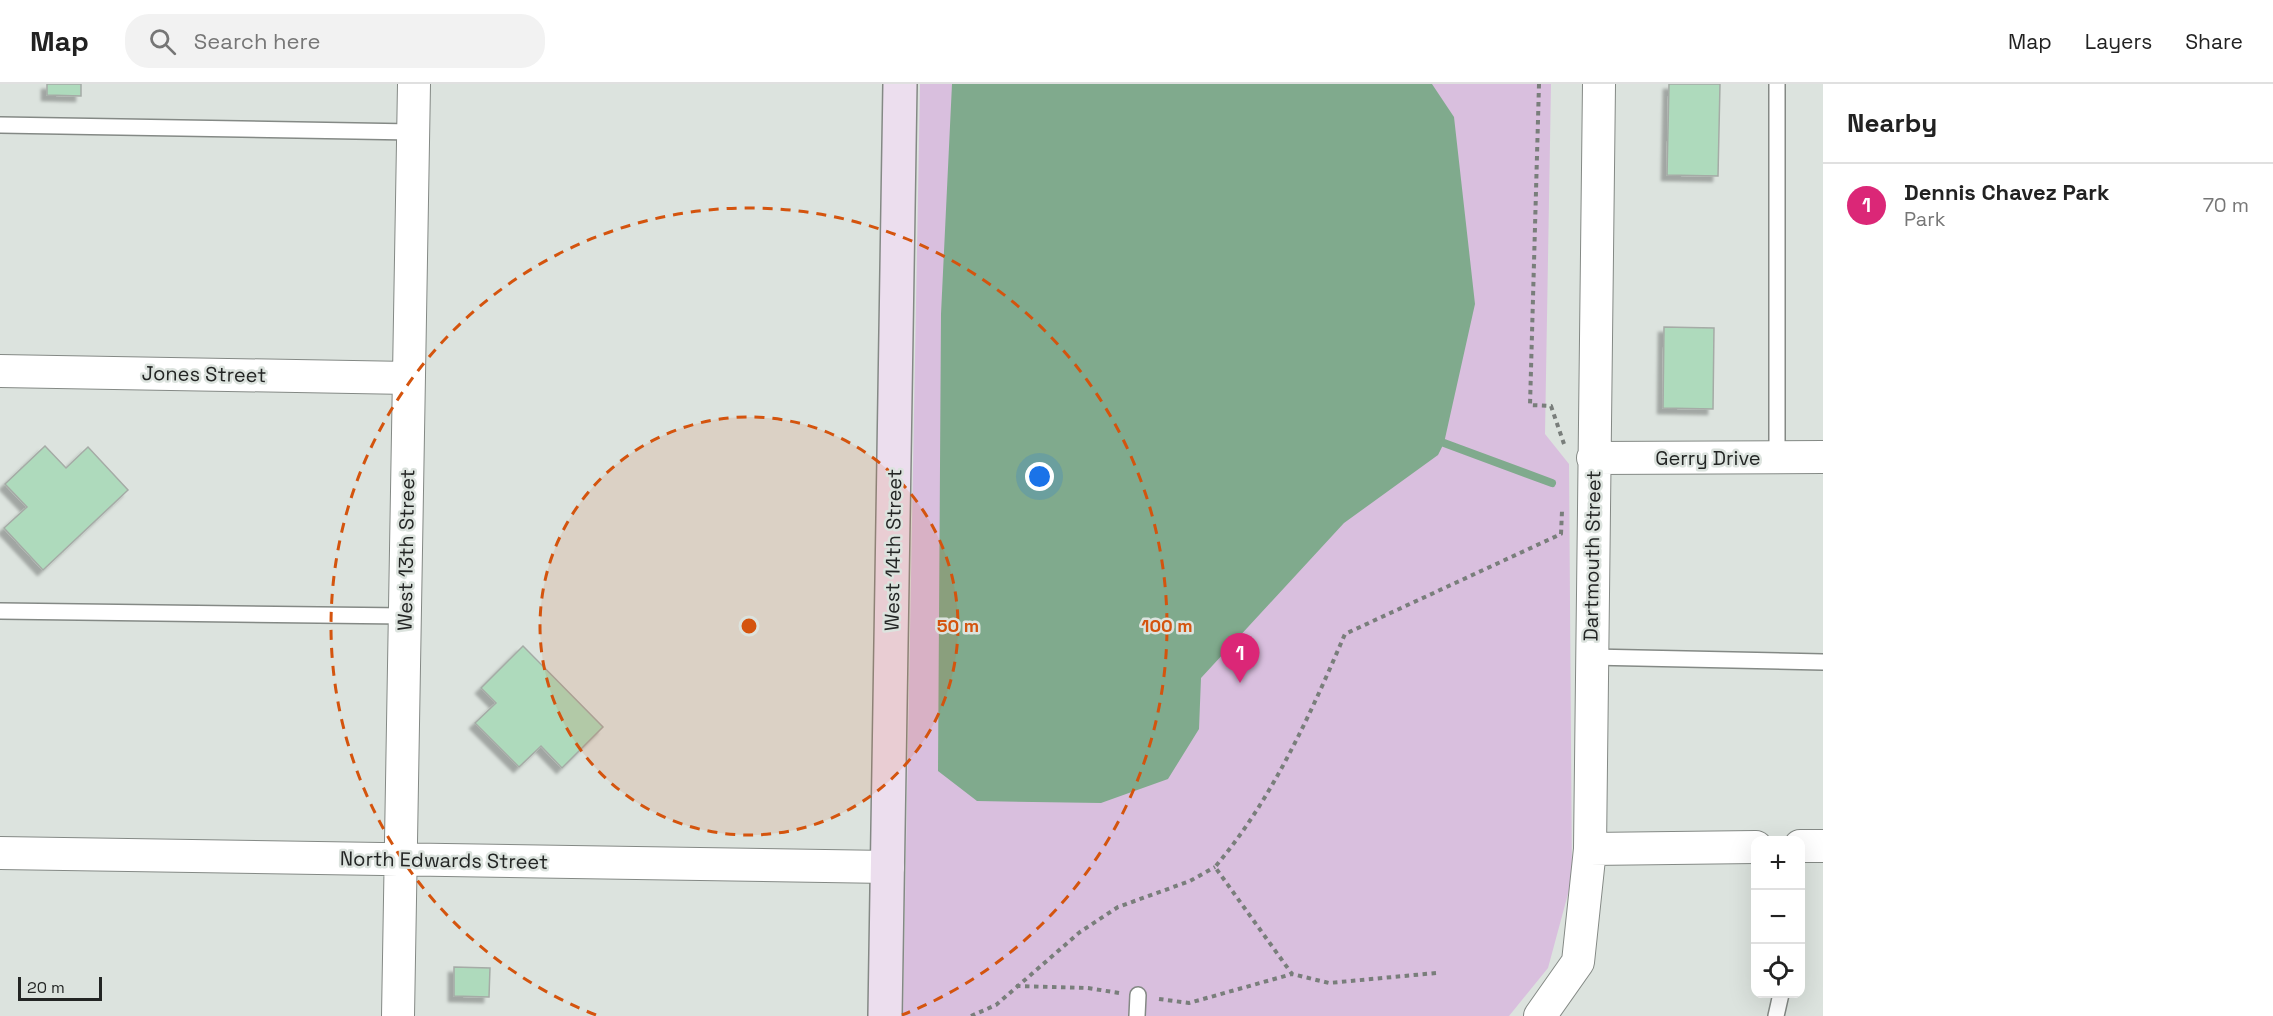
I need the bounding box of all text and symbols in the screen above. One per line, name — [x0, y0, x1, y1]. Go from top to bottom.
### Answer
search box — [125, 14, 545, 68]
text: Map — [30, 23, 89, 59]
icon: search — [146, 25, 179, 58]
text: Search here — [194, 27, 321, 55]
text: Map — [2008, 28, 2052, 55]
text: Layers — [2085, 28, 2152, 55]
text: Share — [2185, 28, 2243, 55]
text: Nearby — [1847, 106, 1937, 140]
text: Dennis Chavez Park — [1904, 178, 2109, 206]
text: 1 — [1862, 192, 1871, 218]
text: 70 m — [2203, 192, 2249, 218]
text: Park — [1904, 206, 1946, 232]
street label: Jones Street — [141, 360, 267, 388]
street label: Gerry Drive — [1655, 445, 1761, 471]
your location — [1025, 462, 1054, 491]
street label: West 13th Street — [392, 469, 420, 631]
street label: West 14th Street — [879, 469, 907, 631]
street label: Dartmouth Street — [1578, 470, 1606, 642]
text: 50 m — [937, 614, 979, 637]
text: 100 m — [1141, 614, 1193, 637]
centre of rings — [739, 616, 759, 636]
pin: 1 — [1220, 634, 1260, 683]
map controls — [1751, 836, 1805, 998]
button: + — [1751, 836, 1805, 890]
street label: North Edwards Street — [340, 845, 548, 875]
button: − — [1751, 890, 1805, 944]
button: locate — [1751, 944, 1805, 998]
scale bar — [18, 974, 102, 1002]
text: 20 m — [27, 977, 65, 998]

